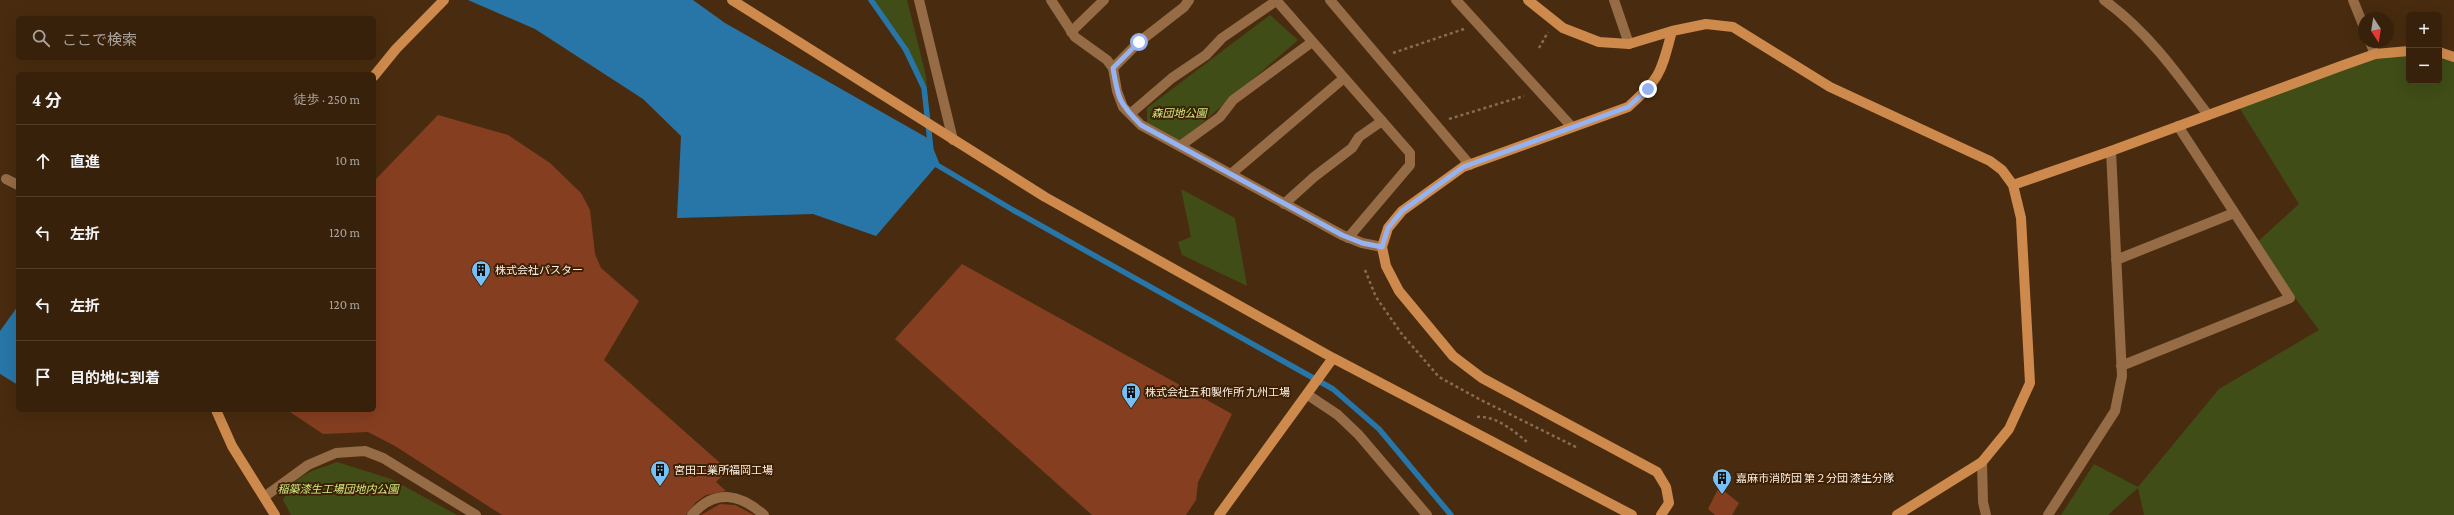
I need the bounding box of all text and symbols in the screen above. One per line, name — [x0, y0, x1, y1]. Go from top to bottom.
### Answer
north arrow — [2358, 12, 2394, 48]
map controls — [2406, 12, 2442, 84]
button: + — [2406, 12, 2442, 48]
search box — [16, 16, 376, 60]
icon: search — [30, 27, 52, 49]
text: ここで検索 — [62, 32, 137, 48]
route start — [1130, 33, 1148, 51]
button: − — [2406, 48, 2442, 84]
route end — [1639, 80, 1657, 98]
text: 4 分 — [32, 91, 61, 110]
text: 徒歩 · 250 m — [293, 92, 360, 107]
park label: 森団地公園 — [1152, 107, 1208, 119]
icon: ahead — [32, 150, 54, 172]
text: 10 m — [335, 153, 360, 168]
text: 直進 — [70, 154, 100, 170]
icon: left — [32, 222, 54, 244]
text: 120 m — [329, 225, 360, 240]
text: 左折 — [70, 226, 100, 242]
building icon: 株式会社パスター — [470, 259, 492, 287]
place label: 株式会社パスター — [495, 264, 583, 276]
icon: left — [32, 294, 54, 316]
text: 120 m — [329, 297, 360, 312]
text: 左折 — [70, 298, 100, 314]
icon: arrive — [32, 366, 54, 388]
text: 目的地に到着 — [70, 370, 160, 386]
building icon: 株式会社五和製作所 九州工場 — [1120, 381, 1142, 409]
place label: 株式会社五和製作所 九州工場 — [1145, 386, 1290, 398]
building icon: 宮田工業所福岡工場 — [649, 459, 671, 487]
place label: 宮田工業所福岡工場 — [674, 464, 773, 476]
building icon: 嘉麻市消防団 第２分団 漆生分隊 — [1711, 467, 1733, 495]
place label: 嘉麻市消防団 第２分団 漆生分隊 — [1736, 472, 1894, 484]
park label: 稲築漆生工場団地内公園 — [278, 483, 400, 495]

